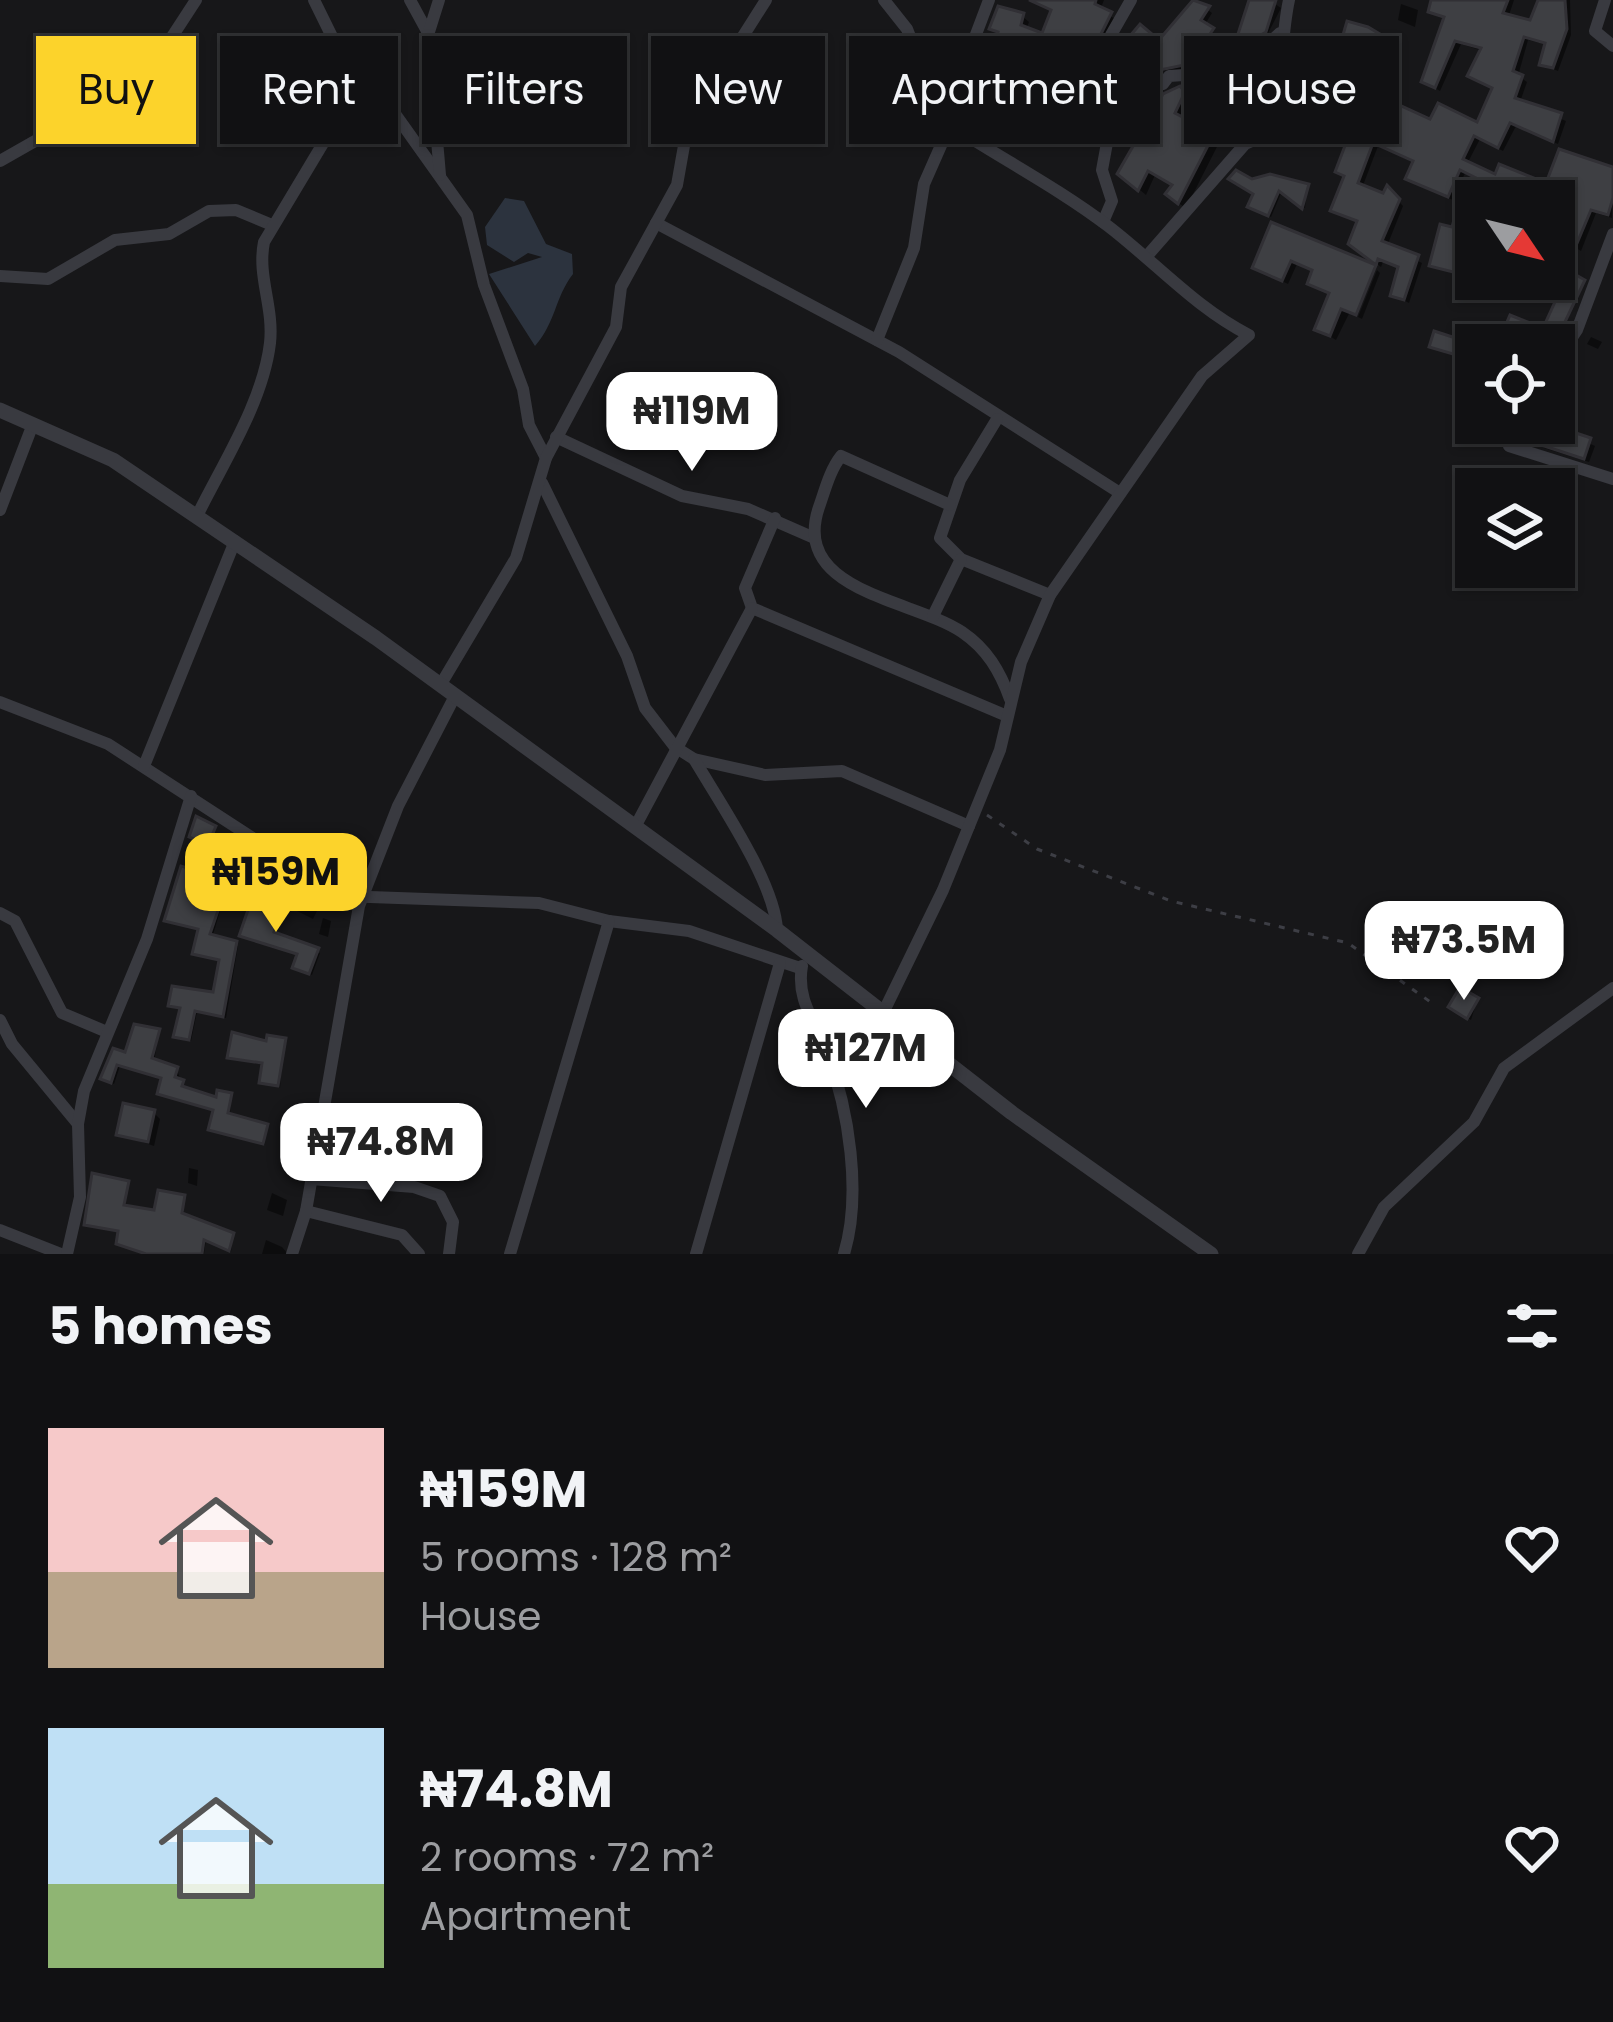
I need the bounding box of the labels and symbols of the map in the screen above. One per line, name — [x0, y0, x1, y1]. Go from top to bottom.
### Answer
north arrow — [1455, 180, 1575, 300]
pin: ₦119M — [608, 372, 776, 474]
pin: ₦159M — [192, 833, 360, 935]
pin: ₦73.5M — [1366, 901, 1562, 1003]
pin: ₦127M — [782, 1009, 950, 1111]
pin: ₦74.8M — [283, 1103, 479, 1205]

